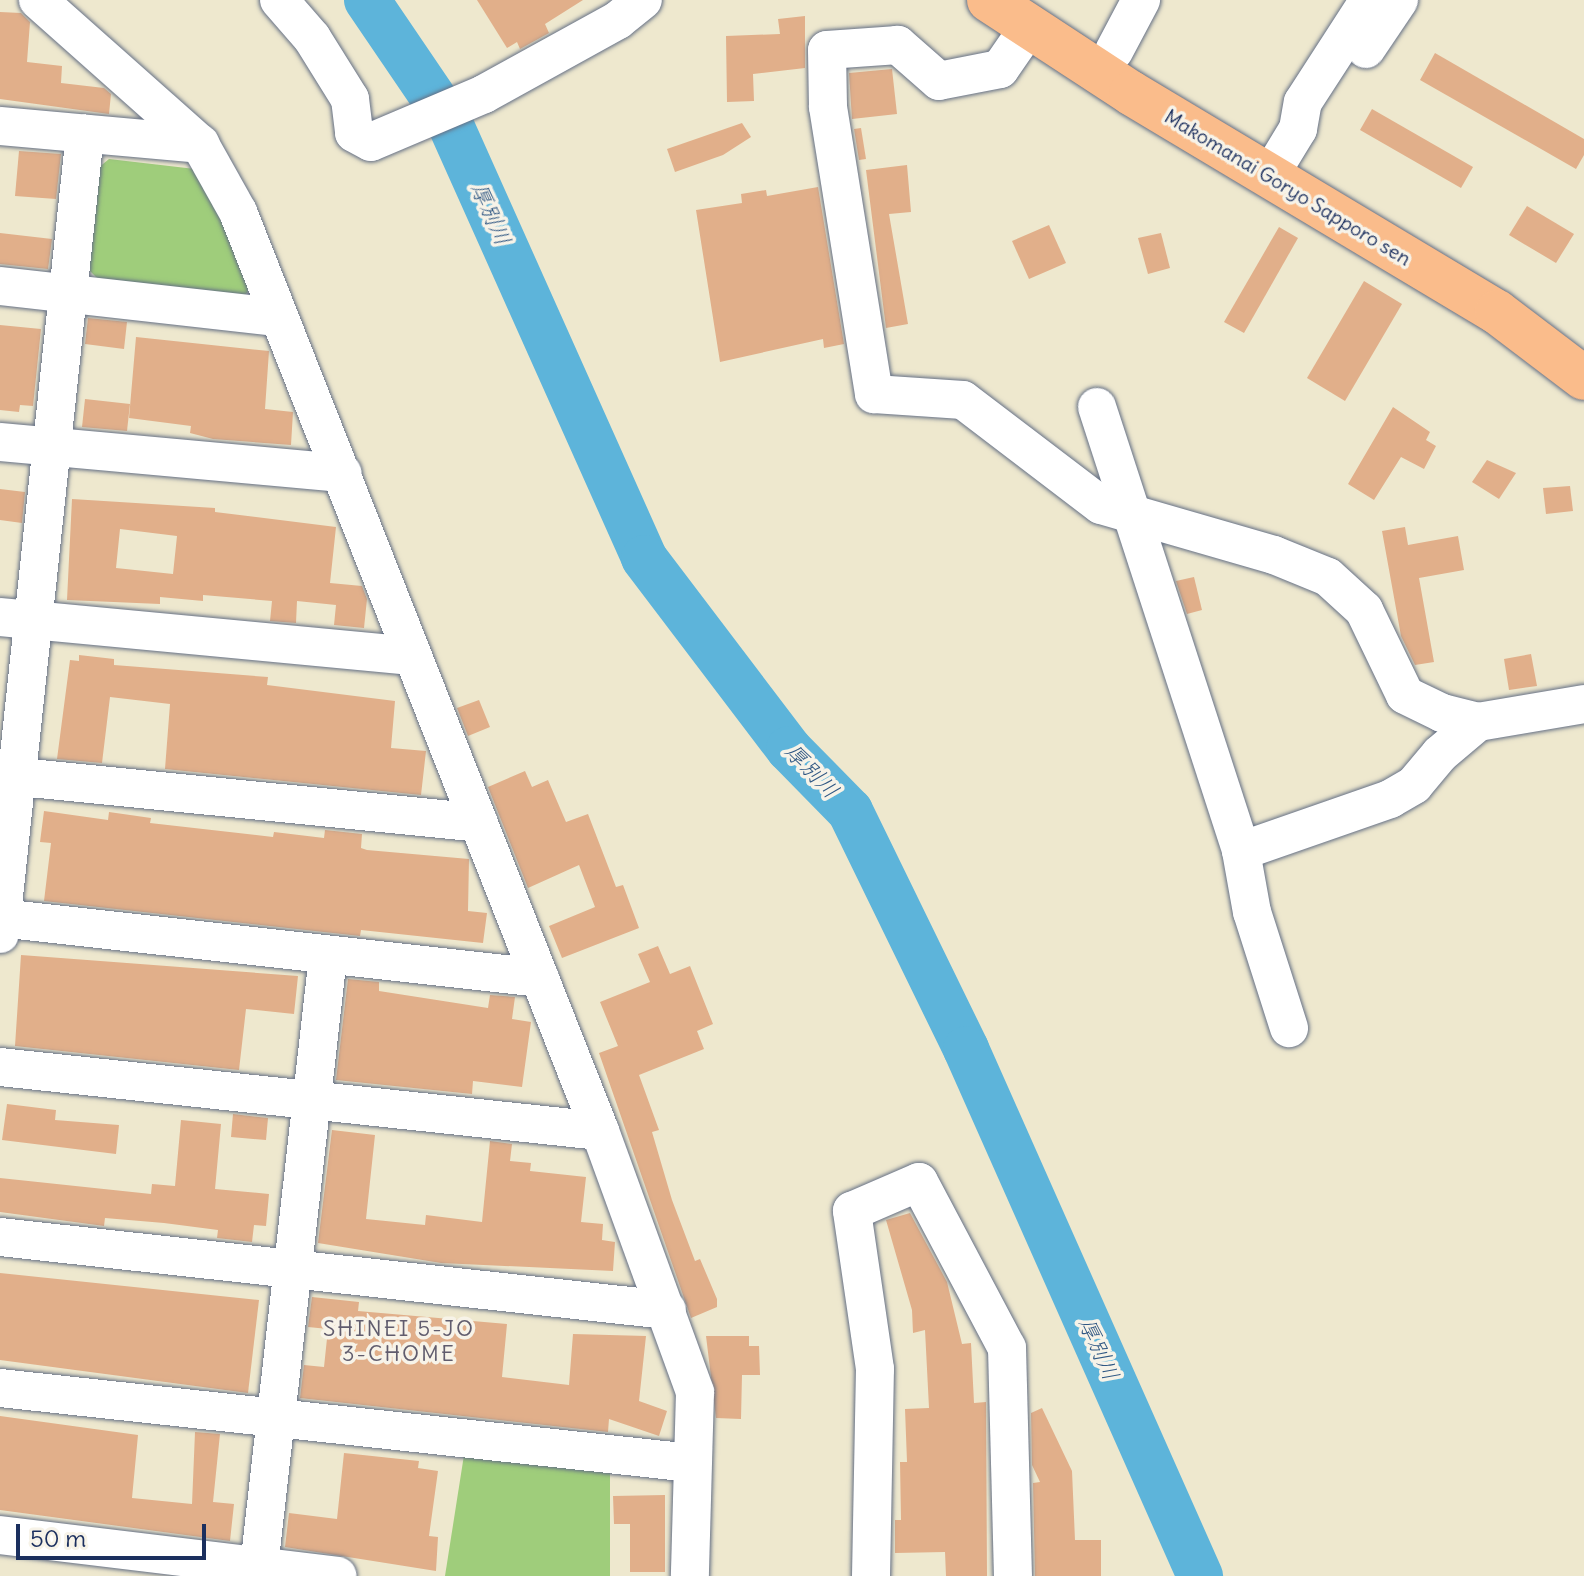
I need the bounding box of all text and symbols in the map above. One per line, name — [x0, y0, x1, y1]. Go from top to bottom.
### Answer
street label: Makomanai Goryo Sapporo sen — [1160, 104, 1416, 270]
water label: 厚別川 — [466, 178, 516, 250]
water label: 厚別川 — [780, 738, 844, 804]
water label: 厚別川 — [1074, 1313, 1124, 1385]
district label: SHINEI 5-JO 3-CHOME — [323, 1315, 475, 1366]
scale bar — [20, 1508, 210, 1558]
text: 50 m — [30, 1523, 86, 1553]

